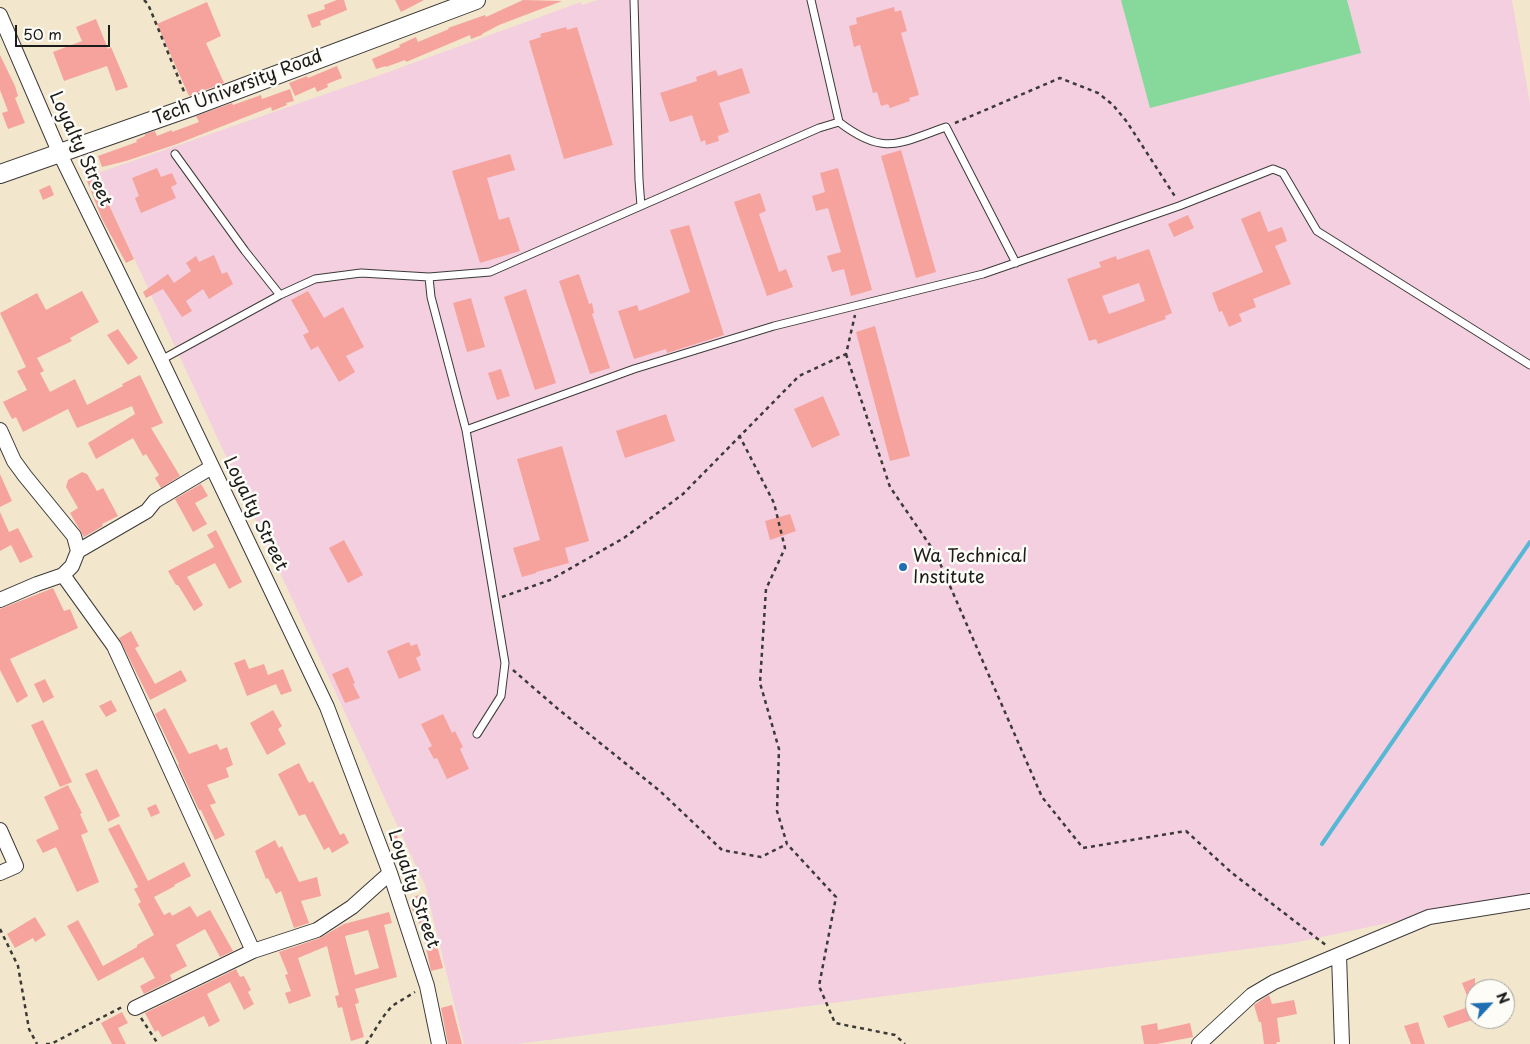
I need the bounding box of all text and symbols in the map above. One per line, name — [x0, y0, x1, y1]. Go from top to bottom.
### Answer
scale bar — [18, 15, 112, 47]
text: 50 m — [23, 22, 62, 45]
street label: Tech University Road — [150, 46, 326, 130]
street label: Loyalty Street — [44, 88, 116, 210]
street label: Loyalty Street — [218, 453, 292, 575]
place label: Wa Technical Institute — [913, 546, 1027, 588]
marker: Wa Technical Institute — [897, 561, 909, 573]
street label: Loyalty Street — [383, 827, 443, 951]
north arrow — [1465, 979, 1515, 1029]
text: N — [1491, 988, 1515, 1007]

